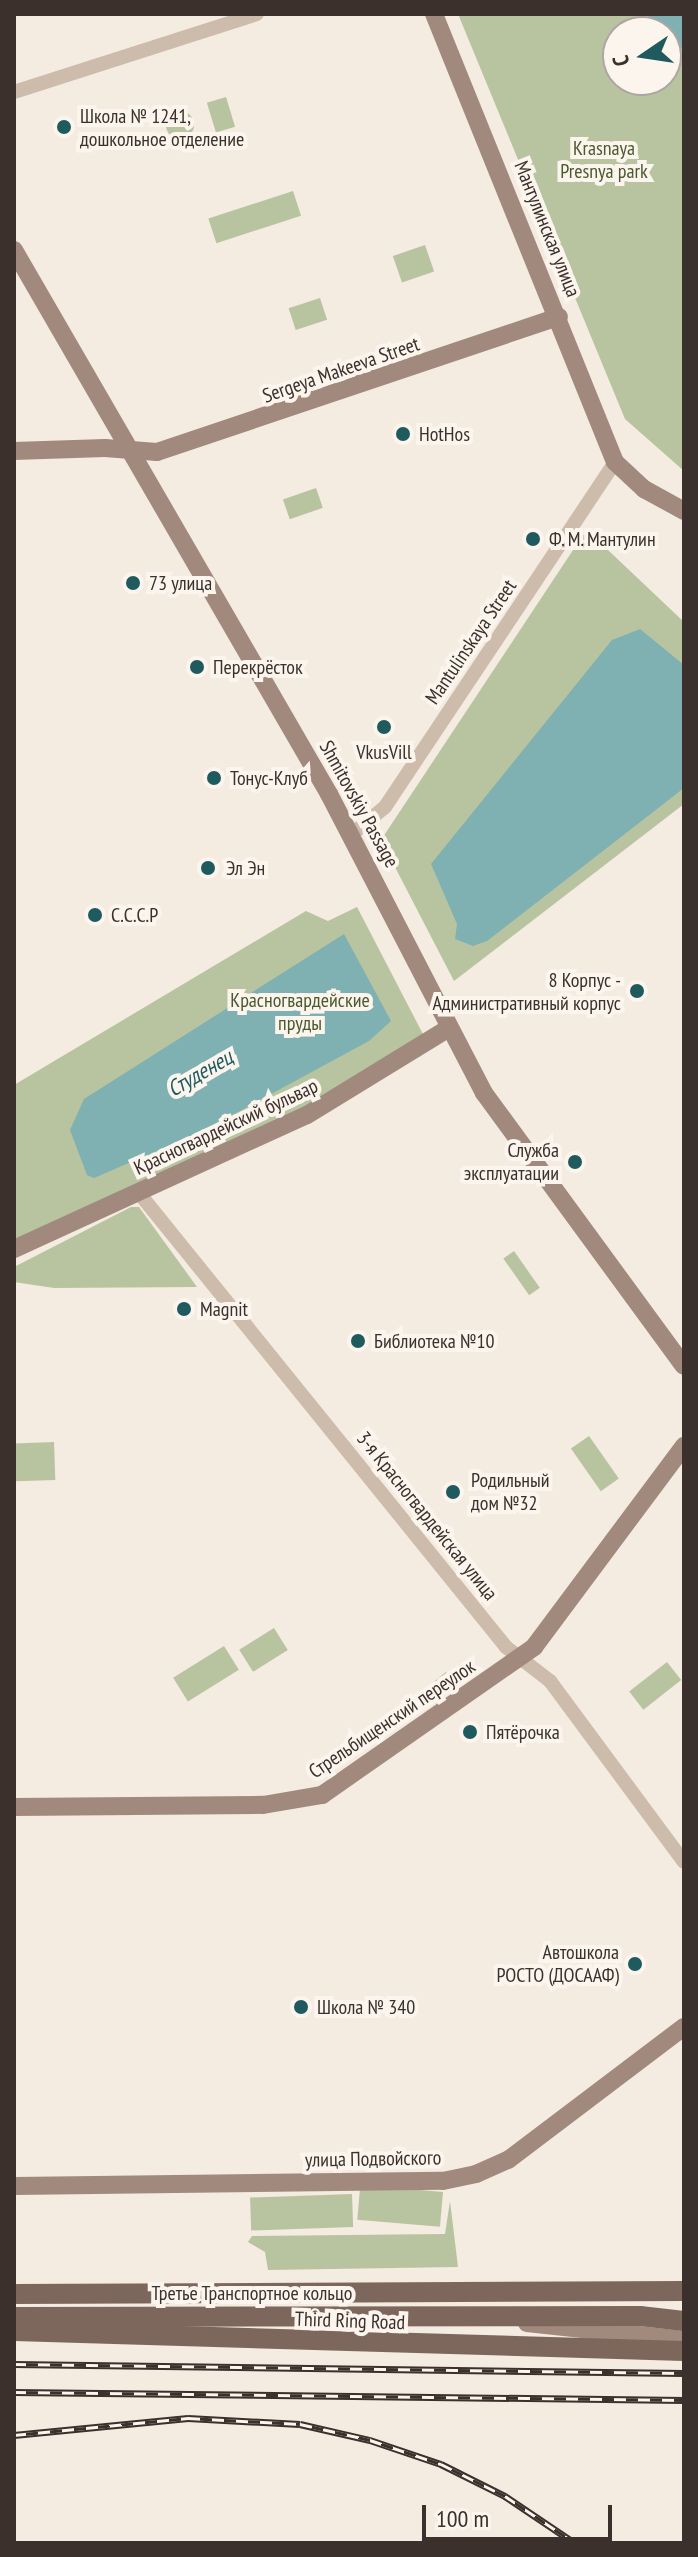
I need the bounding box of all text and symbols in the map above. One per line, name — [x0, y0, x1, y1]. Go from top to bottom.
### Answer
north arrow — [602, 16, 682, 96]
text: С — [606, 53, 635, 69]
place label: Школа № 1241, дошкольное отделение — [80, 104, 244, 151]
marker: Школа № 1241, дошкольное отделение — [55, 118, 73, 136]
park label: Krasnaya Presnya park — [560, 136, 648, 183]
street label: Мантулинская улица — [509, 157, 585, 301]
street label: Sergeya Makeeva Street — [259, 332, 423, 408]
place label: HotHos — [419, 422, 470, 446]
marker: HotHos — [394, 425, 412, 443]
place label: Ф. М. Мантулин — [549, 527, 658, 551]
marker: Ф. М. Мантулин — [524, 530, 542, 548]
place label: 73 улица — [149, 571, 212, 595]
marker: 73 улица — [124, 574, 142, 592]
street label: Mantulinskaya Street — [420, 575, 522, 709]
place label: Перекрёсток — [213, 655, 303, 679]
marker: Перекрёсток — [188, 658, 206, 676]
marker: VkusVill — [375, 718, 393, 736]
street label: Shmitovskiy Passage — [314, 736, 404, 872]
place label: VkusVill — [356, 740, 412, 764]
place label: Тонус-Клуб — [230, 766, 308, 790]
marker: Тонус-Клуб — [205, 769, 223, 787]
place label: Эл Эн — [226, 856, 265, 880]
marker: Эл Эн — [197, 857, 219, 879]
place label: С.С.С.Р — [111, 903, 158, 927]
marker: С.С.С.Р — [86, 906, 104, 924]
place label: 8 Корпус - Административный корпус — [432, 968, 621, 1015]
marker: 8 Корпус - Административный корпус — [628, 982, 646, 1000]
park label: Красногвардейские пруды — [230, 989, 370, 1036]
water label: Студенец — [163, 1044, 237, 1102]
street label: Красногвардейский бульвар — [130, 1074, 322, 1180]
place label: Служба эксплуатации — [464, 1138, 559, 1185]
marker: Служба эксплуатации — [566, 1153, 584, 1171]
place label: Magnit — [200, 1297, 248, 1321]
marker: Magnit — [175, 1300, 193, 1318]
place label: Библиотека №10 — [374, 1329, 495, 1353]
marker: Библиотека №10 — [349, 1332, 367, 1350]
street label: 3-я Красногвардейская улица — [352, 1427, 502, 1605]
place label: Родильный дом №32 — [471, 1468, 550, 1515]
marker: Родильный дом №32 — [442, 1481, 464, 1503]
street label: Стрельбищенский переулок — [304, 1654, 480, 1784]
place label: Пятёрочка — [486, 1720, 560, 1744]
marker: Пятёрочка — [461, 1723, 479, 1741]
place label: Автошкола РОСТО (ДОСААФ) — [497, 1940, 619, 1987]
marker: Автошкола РОСТО (ДОСААФ) — [626, 1955, 644, 1973]
place label: Школа № 340 — [317, 1995, 415, 2019]
marker: Школа № 340 — [292, 1998, 310, 2016]
street label: улица Подвойского — [305, 2146, 441, 2172]
street label: Третье Транспортное кольцо — [151, 2281, 353, 2305]
street label: Third Ring Road — [295, 2307, 405, 2335]
scale bar — [426, 2489, 616, 2539]
text: 100 m — [436, 2503, 489, 2534]

